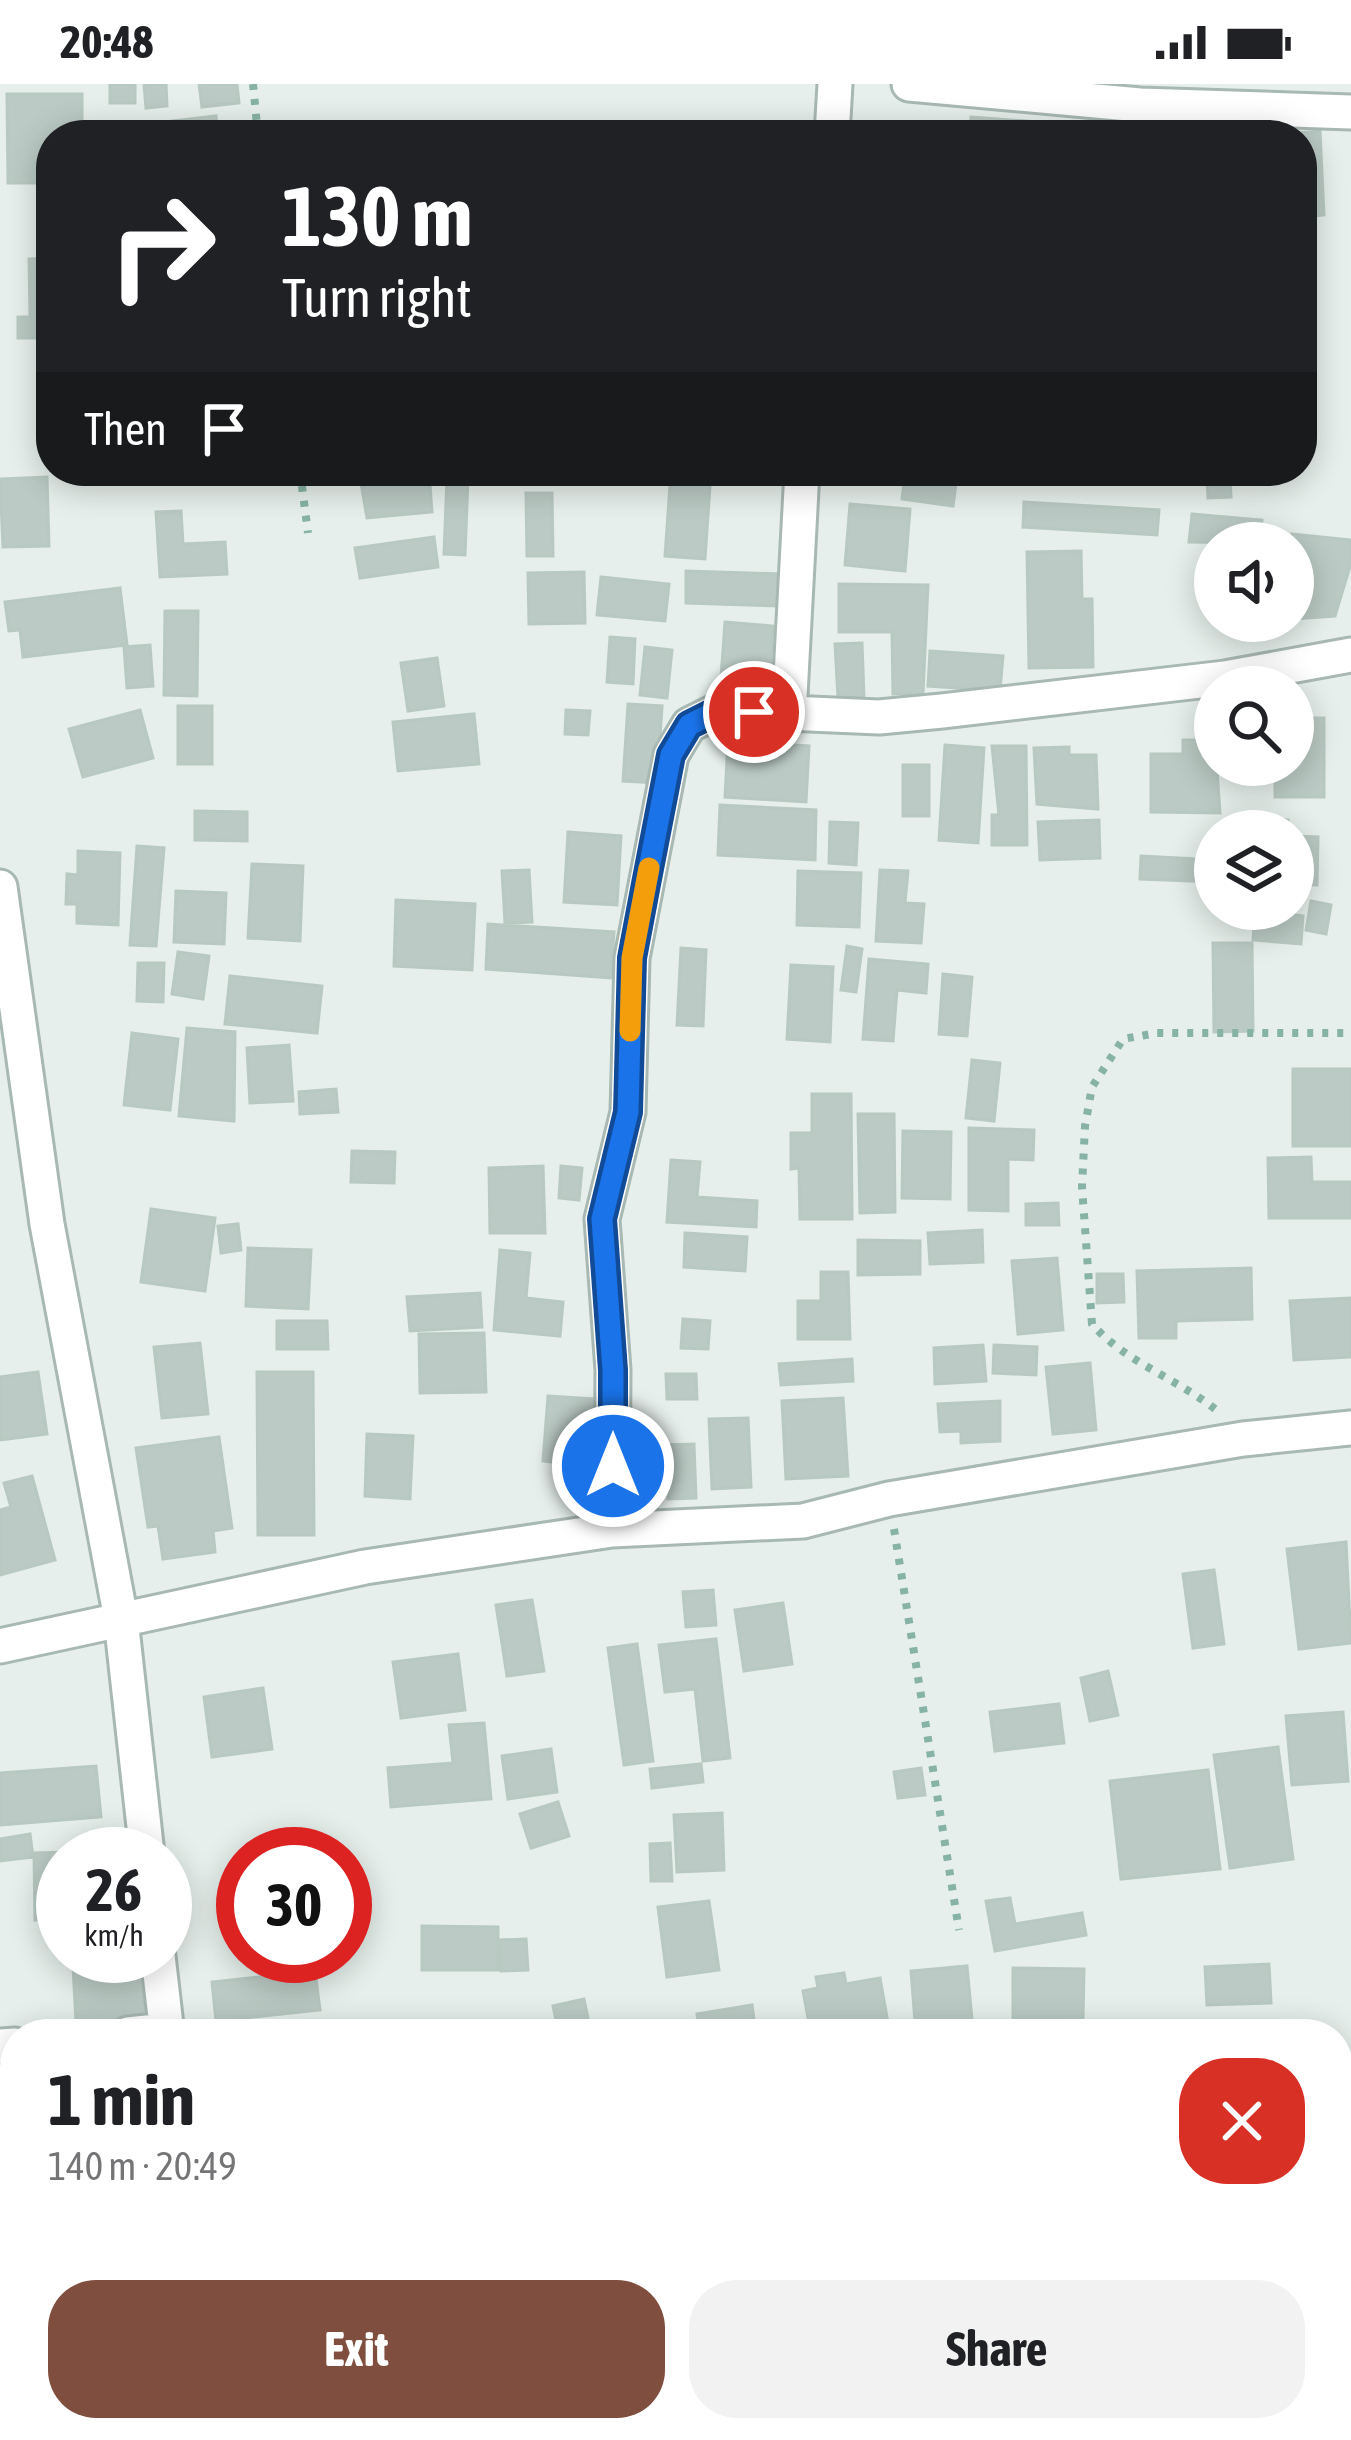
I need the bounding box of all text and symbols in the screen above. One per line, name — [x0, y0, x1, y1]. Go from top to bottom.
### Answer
text: 20:48 — [60, 16, 154, 68]
icon: right — [84, 168, 240, 324]
text: 130 m — [282, 168, 472, 264]
text: Turn right — [282, 267, 472, 328]
icon: arrive — [191, 396, 257, 462]
text: Then — [84, 403, 167, 455]
map controls — [1194, 522, 1314, 930]
button: sound — [1194, 522, 1314, 642]
pin — [703, 661, 805, 763]
button: search — [1194, 666, 1314, 786]
icon: arrive — [721, 679, 787, 745]
button: layers — [1194, 810, 1314, 930]
position arrow — [550, 1403, 676, 1529]
speed limit sign: 30 — [216, 1827, 372, 1983]
text: 26 — [86, 1855, 142, 1924]
text: km/h — [84, 1918, 144, 1952]
text: 1 min — [48, 2058, 195, 2140]
button: close — [1179, 2058, 1305, 2184]
text: 140 m · 20:49 — [48, 2144, 237, 2188]
button: Exit — [48, 2280, 665, 2418]
button: Share — [689, 2280, 1305, 2418]

